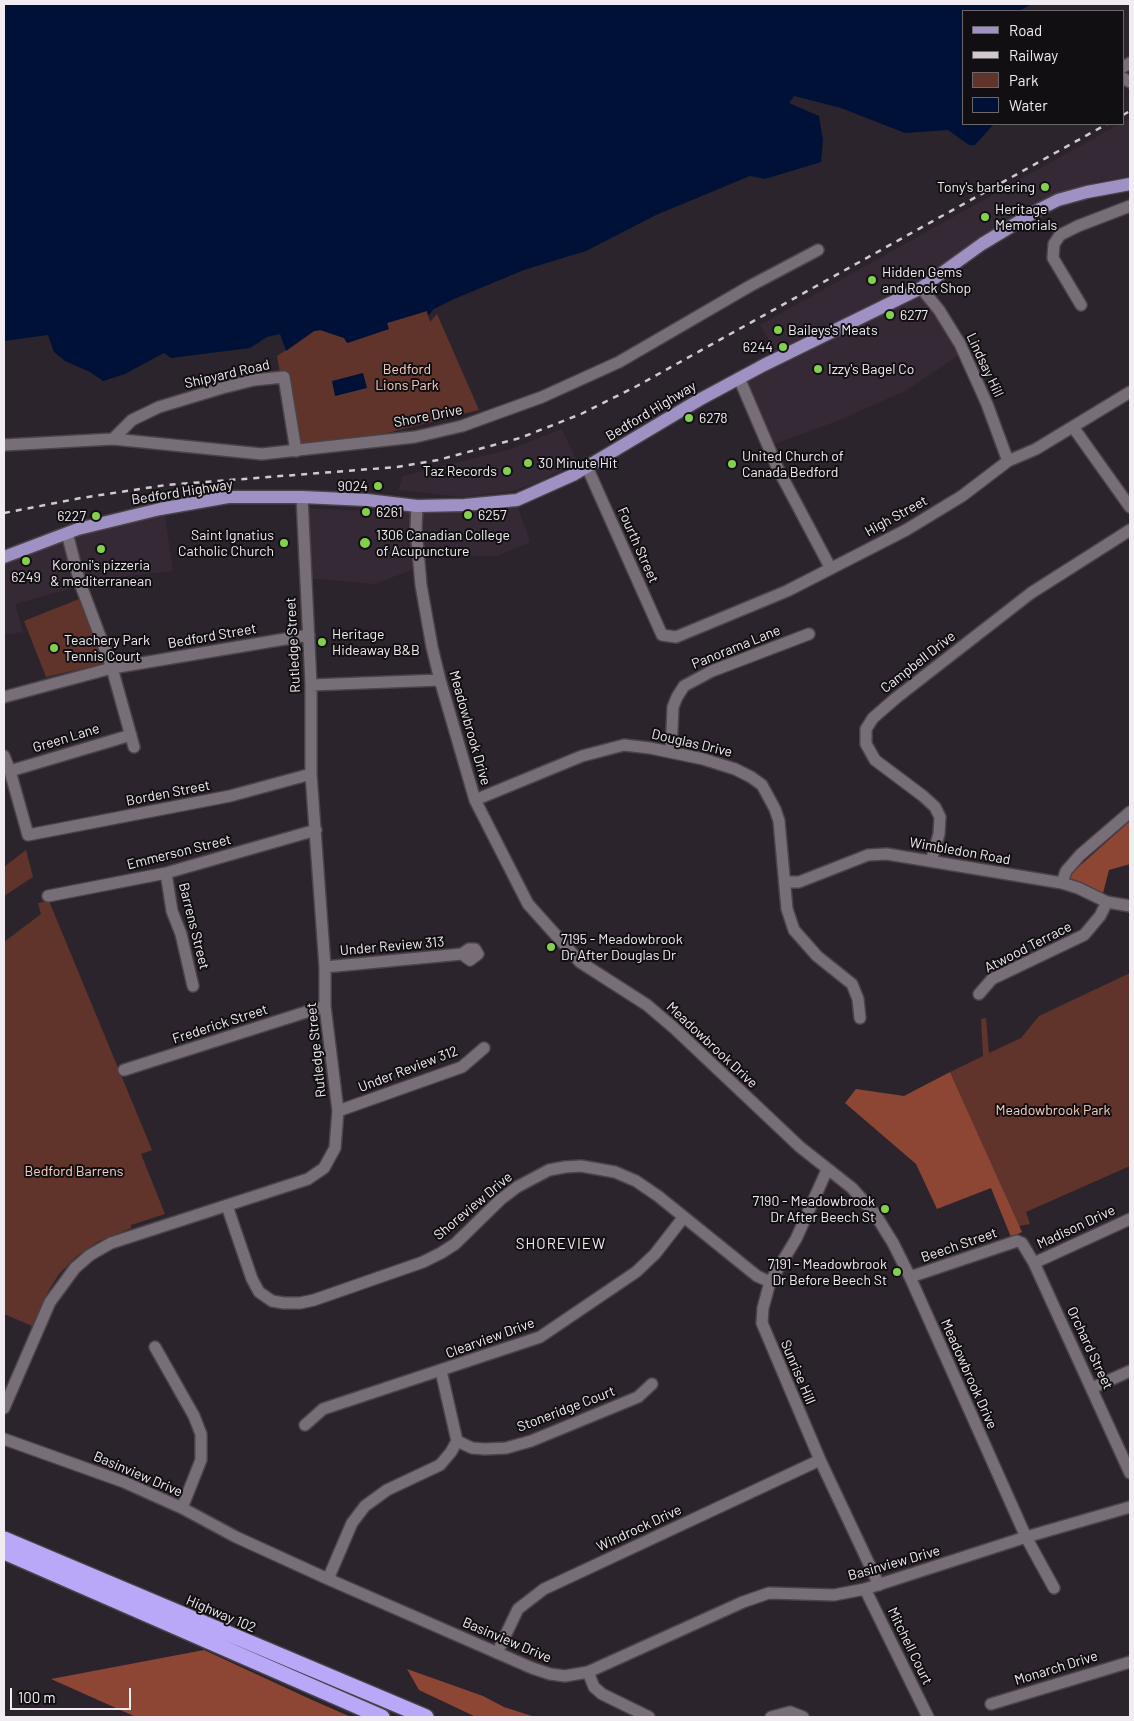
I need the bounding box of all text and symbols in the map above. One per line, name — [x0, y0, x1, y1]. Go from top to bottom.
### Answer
legend — [962, 10, 1124, 125]
text: Road — [1009, 21, 1042, 39]
text: Railway — [1009, 46, 1058, 64]
text: Park — [1009, 71, 1038, 89]
text: Water — [1009, 96, 1048, 114]
place label: Tony's barbering — [937, 179, 1035, 195]
marker: Tony's barbering — [1039, 181, 1051, 193]
place label: Heritage Memorials — [995, 201, 1057, 233]
marker: Heritage Memorials — [979, 211, 991, 223]
place label: Hidden Gems and Rock Shop — [882, 264, 971, 296]
marker: Hidden Gems and Rock Shop — [866, 274, 878, 286]
place label: 6277 — [900, 307, 928, 323]
marker: 6277 — [884, 309, 896, 321]
place label: Baileys's Meats — [788, 322, 878, 338]
marker: Baileys's Meats — [772, 324, 784, 336]
street label: Lindsay Hill — [963, 330, 1007, 400]
place label: 6244 — [743, 339, 773, 355]
marker: 6244 — [777, 341, 789, 353]
street label: Shipyard Road — [183, 356, 271, 392]
park label: Bedford Lions Park — [375, 361, 439, 394]
place label: Izzy's Bagel Co — [828, 361, 914, 377]
marker: Izzy's Bagel Co — [812, 363, 824, 375]
street label: Bedford Highway — [603, 377, 699, 445]
street label: Shore Drive — [392, 401, 464, 431]
place label: 6278 — [699, 410, 728, 426]
marker: 6278 — [683, 412, 695, 424]
place label: United Church of Canada Bedford — [742, 448, 844, 481]
place label: 30 Minute Hit — [538, 455, 618, 471]
marker: 30 Minute Hit — [522, 457, 534, 469]
marker: United Church of Canada Bedford — [726, 458, 738, 470]
place label: Taz Records — [423, 463, 497, 479]
marker: Taz Records — [501, 465, 513, 477]
street label: Bedford Highway — [130, 476, 234, 508]
place label: 9024 — [338, 478, 368, 494]
marker: 9024 — [372, 480, 384, 492]
street label: High Street — [862, 492, 930, 540]
place label: 6261 — [376, 504, 403, 520]
street label: Fourth Street — [614, 504, 662, 586]
marker: 6261 — [360, 506, 372, 518]
place label: 6257 — [478, 507, 507, 523]
place label: 6227 — [57, 508, 86, 524]
marker: 6257 — [462, 509, 474, 521]
marker: 6227 — [90, 510, 102, 522]
place label: Saint Ignatius Catholic Church — [178, 527, 274, 560]
place label: 1306 Canadian College of Acupuncture — [376, 527, 510, 560]
marker: 1306 Canadian College of Acupuncture — [358, 536, 372, 550]
marker: Saint Ignatius Catholic Church — [278, 537, 290, 549]
marker: Koroni's pizzeria & mediterranean — [95, 543, 107, 555]
marker: 6249 — [20, 555, 32, 567]
place label: Koroni's pizzeria & mediterranean — [50, 557, 152, 590]
place label: 6249 — [11, 569, 41, 585]
street label: Rutledge Street — [282, 597, 304, 693]
street label: Bedford Street — [166, 620, 258, 652]
street label: Panorama Lane — [689, 622, 783, 672]
place label: Heritage Hideaway B&B — [332, 626, 420, 658]
street label: Campbell Drive — [877, 628, 959, 696]
place label: Teachery Park Tennis Court — [64, 632, 150, 664]
marker: Heritage Hideaway B&B — [316, 636, 328, 648]
marker: Teachery Park Tennis Court — [48, 642, 60, 654]
street label: Meadowbrook Drive — [446, 669, 494, 787]
street label: Green Lane — [31, 720, 101, 756]
street label: Douglas Drive — [650, 726, 734, 760]
street label: Borden Street — [125, 777, 211, 809]
street label: Emmerson Street — [125, 831, 233, 873]
street label: Wimbledon Road — [908, 834, 1012, 868]
street label: Barrens Street — [175, 881, 213, 971]
street label: Atwood Terrace — [982, 918, 1074, 976]
place label: 7195 - Meadowbrook Dr After Douglas Dr — [561, 931, 683, 964]
street label: Under Review 313 — [339, 933, 445, 959]
marker: 7195 - Meadowbrook Dr After Douglas Dr — [545, 941, 557, 953]
street label: Meadowbrook Drive — [663, 998, 761, 1092]
street label: Frederick Street — [170, 1001, 270, 1047]
street label: Rutledge Street — [303, 1002, 329, 1098]
street label: Under Review 312 — [356, 1042, 460, 1096]
park label: Meadowbrook Park — [996, 1102, 1110, 1118]
park label: Bedford Barrens — [24, 1163, 124, 1179]
street label: Shoreview Drive — [430, 1168, 516, 1244]
place label: 7190 - Meadowbrook Dr After Beech St — [753, 1193, 875, 1226]
street label: Madison Drive — [1034, 1202, 1118, 1252]
marker: 7190 - Meadowbrook Dr After Beech St — [879, 1203, 891, 1215]
street label: Beech Street — [919, 1224, 999, 1266]
district label: SHOREVIEW — [515, 1235, 607, 1253]
place label: 7191 - Meadowbrook Dr Before Beech St — [768, 1256, 887, 1288]
marker: 7191 - Meadowbrook Dr Before Beech St — [891, 1266, 903, 1278]
street label: Orchard Street — [1063, 1304, 1117, 1392]
street label: Clearview Drive — [443, 1314, 537, 1362]
street label: Meadowbrook Drive — [937, 1316, 1001, 1432]
street label: Sunrise Hill — [777, 1337, 819, 1407]
street label: Stoneridge Court — [515, 1383, 617, 1435]
street label: Basinview Drive — [91, 1448, 185, 1500]
street label: Windrock Drive — [594, 1501, 684, 1555]
street label: Basinview Drive — [846, 1542, 942, 1584]
street label: Highway 102 — [184, 1592, 258, 1636]
street label: Mitchell Court — [884, 1605, 936, 1687]
street label: Basinview Drive — [460, 1614, 554, 1666]
street label: Monarch Drive — [1012, 1647, 1100, 1689]
scale bar — [12, 1678, 134, 1710]
text: 100 m — [18, 1688, 56, 1706]

